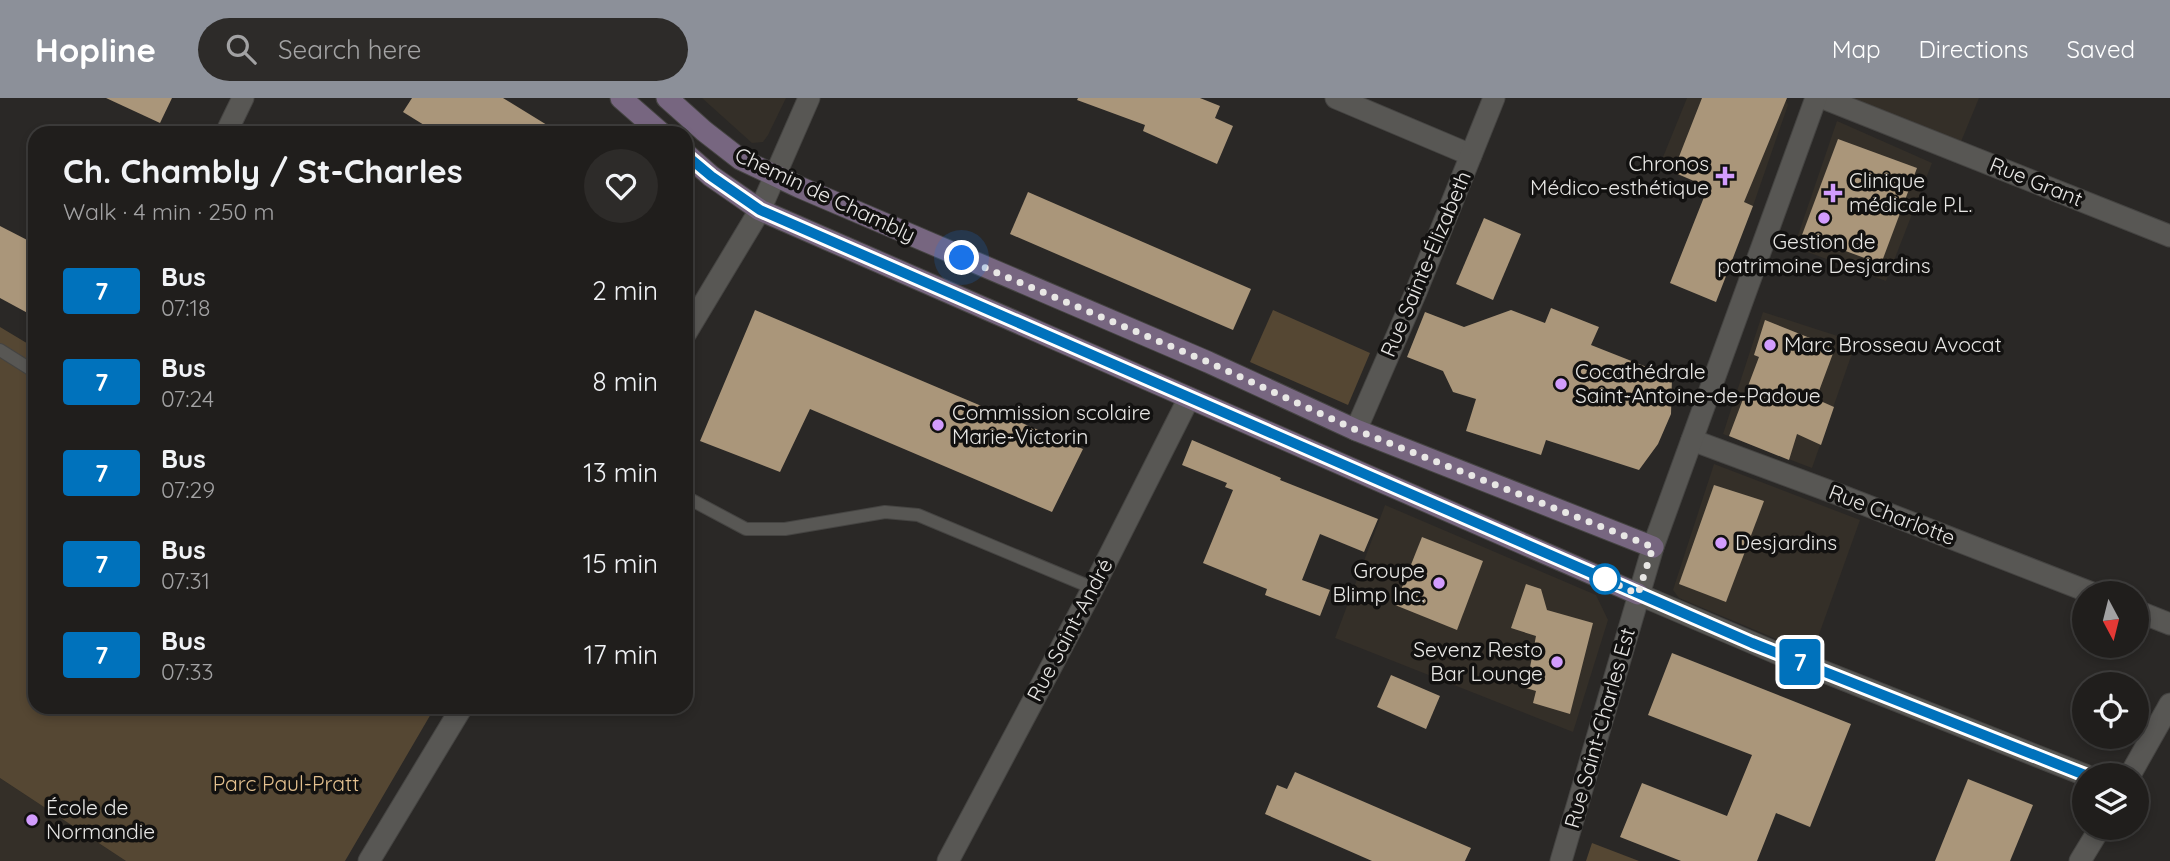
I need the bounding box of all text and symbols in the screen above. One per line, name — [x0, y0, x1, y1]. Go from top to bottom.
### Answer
search box — [198, 18, 688, 81]
text: Hopline — [35, 29, 156, 70]
icon: search — [222, 30, 260, 68]
text: Search here — [278, 33, 421, 66]
text: Map — [1832, 34, 1881, 64]
text: Directions — [1919, 34, 2029, 64]
text: Saved — [2067, 34, 2135, 64]
street label: Chemin de Chambly — [731, 141, 920, 247]
button: heart — [584, 149, 658, 223]
text: Ch. Chambly / St-Charles — [63, 150, 463, 191]
place label: Chronos Médico-esthétique — [1530, 150, 1709, 200]
street label: Rue Grant — [1986, 151, 2087, 211]
marker: Chronos Médico-esthétique — [1715, 166, 1735, 186]
street label: Rue Sainte-Élizabeth — [1374, 167, 1476, 360]
place label: Clinique médicale P.L. — [1849, 167, 1972, 217]
marker: Clinique médicale P.L. — [1823, 183, 1843, 203]
text: Walk · 4 min · 250 m — [63, 197, 274, 226]
marker: Gestion de patrimoine Desjardins — [1816, 210, 1832, 226]
place label: Gestion de patrimoine Desjardins — [1717, 228, 1931, 278]
your location — [944, 240, 979, 275]
text: Bus — [161, 260, 206, 293]
text: 2 min — [592, 274, 658, 307]
text: 7 — [95, 276, 108, 306]
text: 07:18 — [161, 293, 210, 322]
place label: Marc Brosseau Avocat — [1784, 331, 2002, 357]
marker: Marc Brosseau Avocat — [1762, 337, 1778, 353]
text: Bus — [161, 351, 206, 384]
place label: Cocathédrale Saint-Antoine-de-Padoue — [1575, 358, 1821, 408]
text: 8 min — [593, 365, 658, 398]
text: 7 — [95, 367, 108, 397]
marker: Cocathédrale Saint-Antoine-de-Padoue — [1553, 376, 1569, 392]
text: 07:24 — [161, 384, 214, 413]
place label: Commission scolaire Marie-Victorin — [952, 399, 1151, 449]
marker: Commission scolaire Marie-Victorin — [930, 417, 946, 433]
text: Bus — [161, 442, 206, 475]
text: 13 min — [583, 456, 658, 489]
text: 7 — [95, 458, 108, 488]
text: 07:29 — [161, 475, 215, 504]
street label: Rue Charlotte — [1826, 478, 1959, 550]
place label: Desjardins — [1735, 529, 1837, 555]
text: Bus — [161, 533, 206, 566]
marker: Desjardins — [1713, 535, 1729, 551]
text: 15 min — [583, 547, 658, 580]
text: 7 — [95, 549, 108, 579]
street label: Rue Saint-André — [1021, 554, 1118, 705]
place label: Groupe Blimp Inc. — [1332, 557, 1425, 607]
unlabelled marker — [1590, 564, 1620, 594]
text: 07:31 — [161, 566, 210, 595]
marker: Groupe Blimp Inc. — [1431, 575, 1447, 591]
north arrow — [2072, 581, 2149, 658]
map controls — [2072, 581, 2149, 840]
text: Bus — [161, 624, 206, 657]
street label: Rue Saint-Charles Est — [1558, 625, 1640, 831]
place label: Sevenz Resto Bar Lounge — [1413, 636, 1543, 686]
text: 17 min — [584, 638, 658, 671]
line badge: 7 — [1777, 639, 1823, 685]
text: 7 — [95, 640, 108, 670]
text: 7 — [1793, 647, 1807, 677]
marker: Sevenz Resto Bar Lounge — [1549, 654, 1565, 670]
text: 07:33 — [161, 657, 214, 686]
button: locate — [2072, 672, 2149, 749]
button: layers — [2072, 763, 2149, 840]
park label: Parc Paul-Pratt — [213, 770, 359, 796]
place label: École de Normandie — [46, 794, 155, 844]
marker: École de Normandie — [24, 812, 40, 828]

